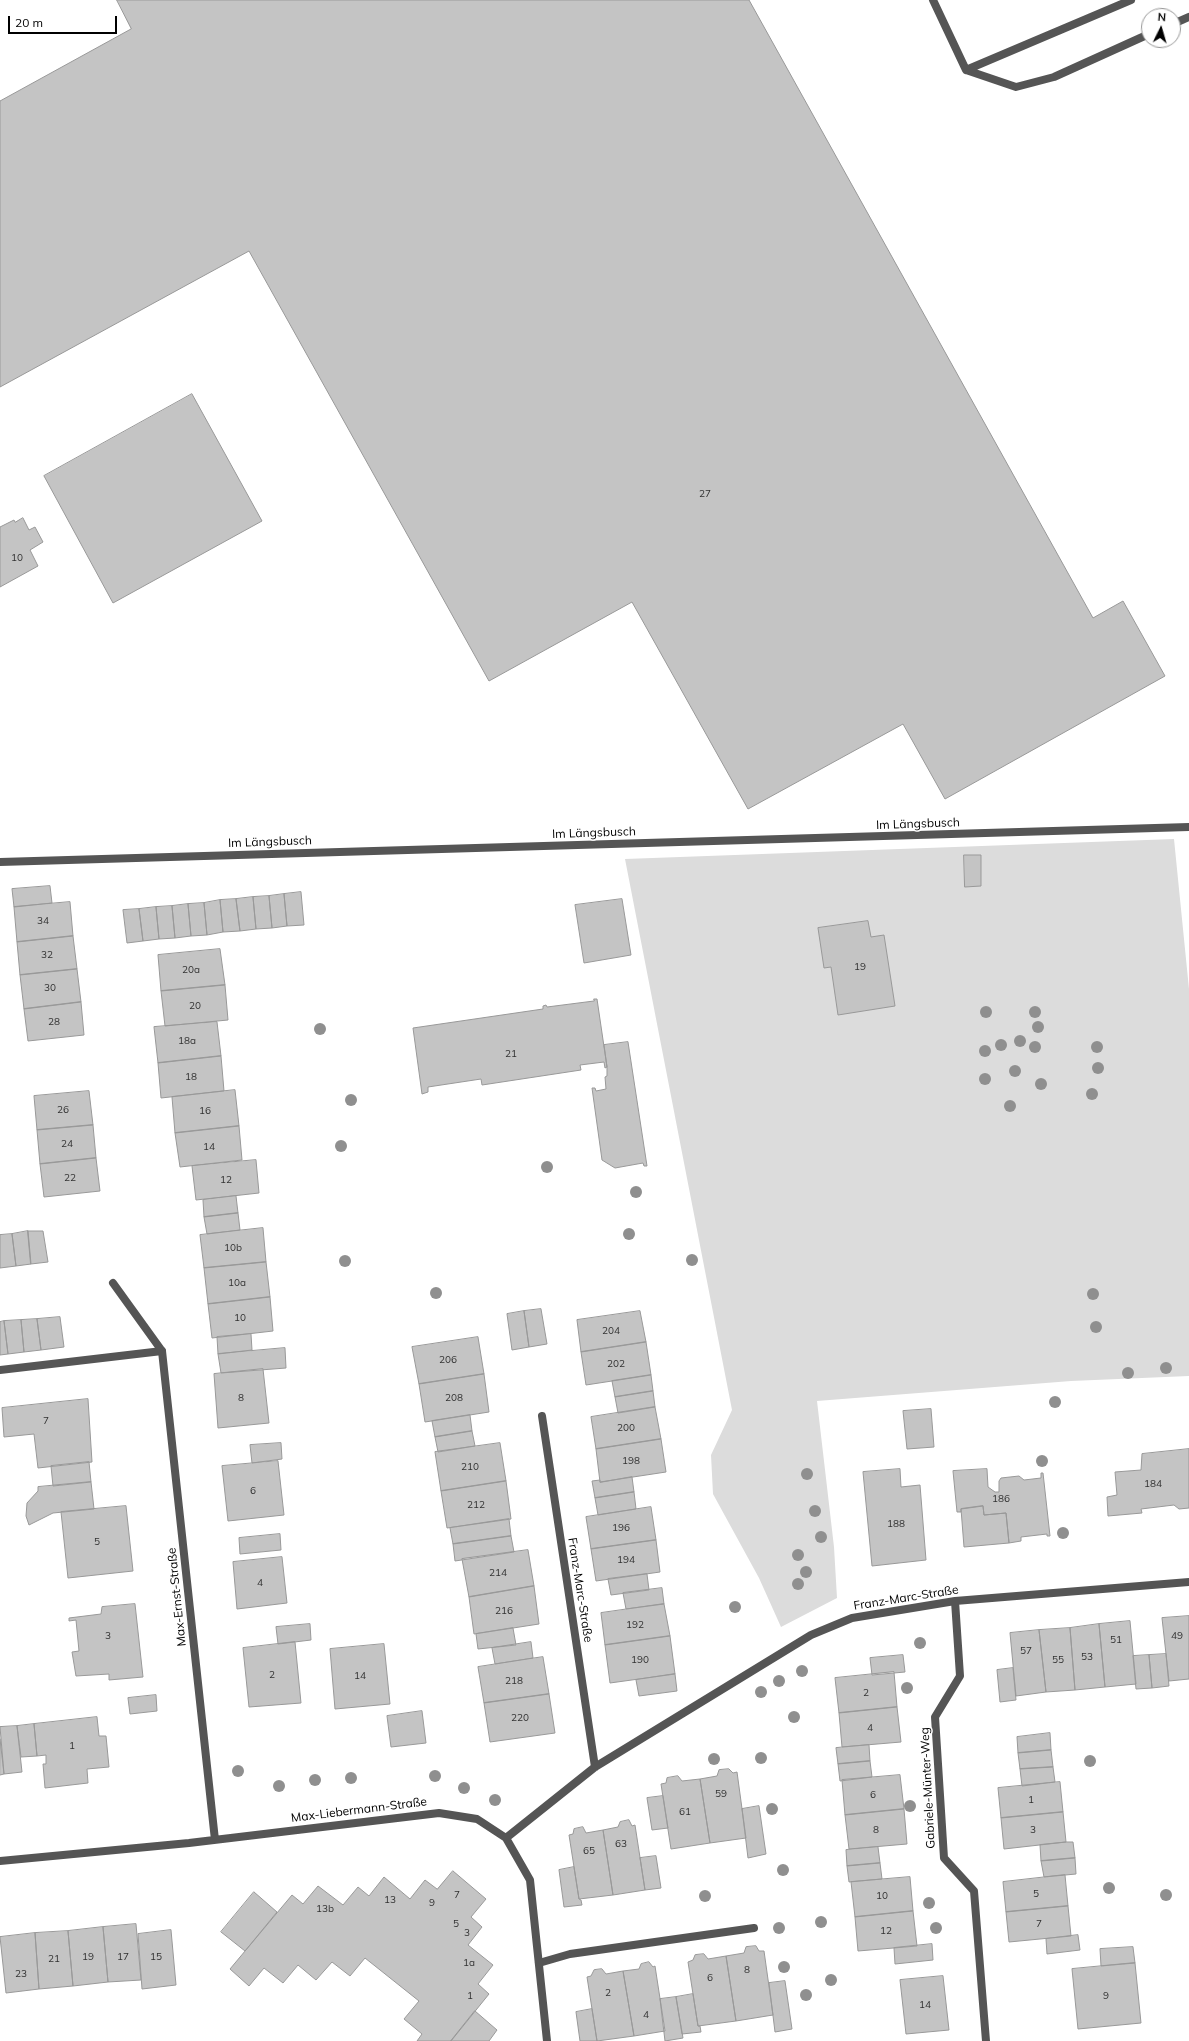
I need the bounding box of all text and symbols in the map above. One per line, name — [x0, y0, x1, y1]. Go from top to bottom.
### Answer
scale bar — [10, 8, 119, 34]
north arrow — [1141, 8, 1181, 48]
text: N — [1157, 10, 1167, 24]
text: 20 m — [15, 15, 43, 30]
house number: 27 — [699, 488, 711, 500]
house number: 10 — [11, 552, 23, 564]
street label: Im Längsbusch — [876, 815, 960, 833]
street label: Im Längsbusch — [552, 824, 636, 842]
street label: Im Längsbusch — [228, 833, 312, 851]
house number: 34 — [37, 915, 49, 927]
house number: 32 — [41, 949, 53, 961]
house number: 19 — [854, 961, 866, 973]
house number: 20a — [182, 964, 200, 976]
house number: 30 — [44, 982, 56, 994]
house number: 20 — [189, 1000, 201, 1012]
house number: 28 — [48, 1016, 60, 1028]
house number: 18a — [178, 1035, 196, 1047]
house number: 21 — [505, 1048, 517, 1060]
house number: 18 — [185, 1071, 197, 1083]
house number: 26 — [57, 1104, 69, 1116]
house number: 16 — [199, 1105, 211, 1117]
house number: 24 — [61, 1138, 73, 1150]
house number: 14 — [203, 1141, 215, 1153]
house number: 22 — [64, 1172, 76, 1184]
house number: 12 — [220, 1174, 232, 1186]
house number: 10b — [224, 1242, 242, 1254]
house number: 10a — [228, 1277, 246, 1289]
house number: 10 — [234, 1312, 246, 1324]
house number: 204 — [602, 1325, 620, 1337]
house number: 206 — [439, 1354, 457, 1366]
house number: 202 — [607, 1358, 625, 1370]
house number: 8 — [238, 1392, 244, 1404]
house number: 208 — [445, 1392, 463, 1404]
house number: 7 — [43, 1415, 49, 1427]
house number: 200 — [617, 1422, 635, 1434]
house number: 198 — [622, 1455, 640, 1467]
house number: 210 — [461, 1461, 479, 1473]
house number: 184 — [1144, 1478, 1162, 1490]
house number: 6 — [250, 1485, 256, 1497]
house number: 186 — [992, 1493, 1010, 1505]
house number: 212 — [467, 1499, 485, 1511]
house number: 188 — [887, 1518, 905, 1530]
house number: 196 — [612, 1522, 630, 1534]
house number: 5 — [94, 1536, 100, 1548]
street label: Franz-Marc-Straße — [565, 1537, 595, 1643]
street label: Max-Ernst-Straße — [165, 1547, 189, 1647]
house number: 194 — [617, 1554, 635, 1566]
house number: 214 — [489, 1567, 507, 1579]
house number: 4 — [257, 1577, 263, 1589]
street label: Franz-Marc-Straße — [853, 1583, 959, 1613]
house number: 216 — [495, 1605, 513, 1617]
house number: 192 — [626, 1619, 644, 1631]
house number: 3 — [105, 1630, 111, 1642]
house number: 49 — [1171, 1630, 1183, 1642]
house number: 51 — [1110, 1634, 1122, 1646]
house number: 57 — [1020, 1645, 1032, 1657]
house number: 53 — [1081, 1651, 1093, 1663]
house number: 190 — [631, 1654, 649, 1666]
house number: 55 — [1052, 1654, 1064, 1666]
house number: 2 — [269, 1669, 275, 1681]
house number: 14 — [354, 1670, 366, 1682]
house number: 218 — [505, 1675, 523, 1687]
house number: 2 — [863, 1687, 869, 1699]
house number: 220 — [511, 1712, 529, 1724]
house number: 4 — [867, 1722, 873, 1734]
street label: Gabriele-Münter-Weg — [918, 1727, 938, 1849]
house number: 1 — [69, 1740, 75, 1752]
house number: 59 — [715, 1788, 727, 1800]
house number: 6 — [870, 1789, 876, 1801]
house number: 1 — [1028, 1794, 1034, 1806]
street label: Max-Liebermann-Straße — [290, 1795, 428, 1825]
house number: 61 — [679, 1806, 691, 1818]
house number: 8 — [873, 1824, 879, 1836]
house number: 3 — [1030, 1824, 1036, 1836]
house number: 63 — [615, 1838, 627, 1850]
house number: 65 — [583, 1845, 595, 1857]
house number: 5 — [1033, 1888, 1039, 1900]
house number: 7 — [454, 1889, 460, 1901]
house number: 10 — [876, 1890, 888, 1902]
house number: 13 — [384, 1894, 396, 1906]
house number: 9 — [429, 1897, 435, 1909]
house number: 13b — [316, 1903, 334, 1915]
house number: 5 — [453, 1918, 459, 1930]
house number: 7 — [1036, 1918, 1042, 1930]
house number: 12 — [880, 1925, 892, 1937]
house number: 3 — [464, 1927, 470, 1939]
house number: 19 — [82, 1951, 94, 1963]
house number: 17 — [117, 1951, 129, 1963]
house number: 15 — [150, 1951, 162, 1963]
house number: 21 — [48, 1953, 60, 1965]
house number: 1a — [463, 1957, 475, 1969]
house number: 8 — [744, 1964, 750, 1976]
house number: 23 — [15, 1968, 27, 1980]
house number: 6 — [707, 1972, 713, 1984]
house number: 2 — [605, 1987, 611, 1999]
house number: 1 — [467, 1990, 473, 2002]
house number: 9 — [1103, 1990, 1109, 2002]
house number: 14 — [919, 1999, 931, 2011]
house number: 4 — [643, 2009, 649, 2021]

